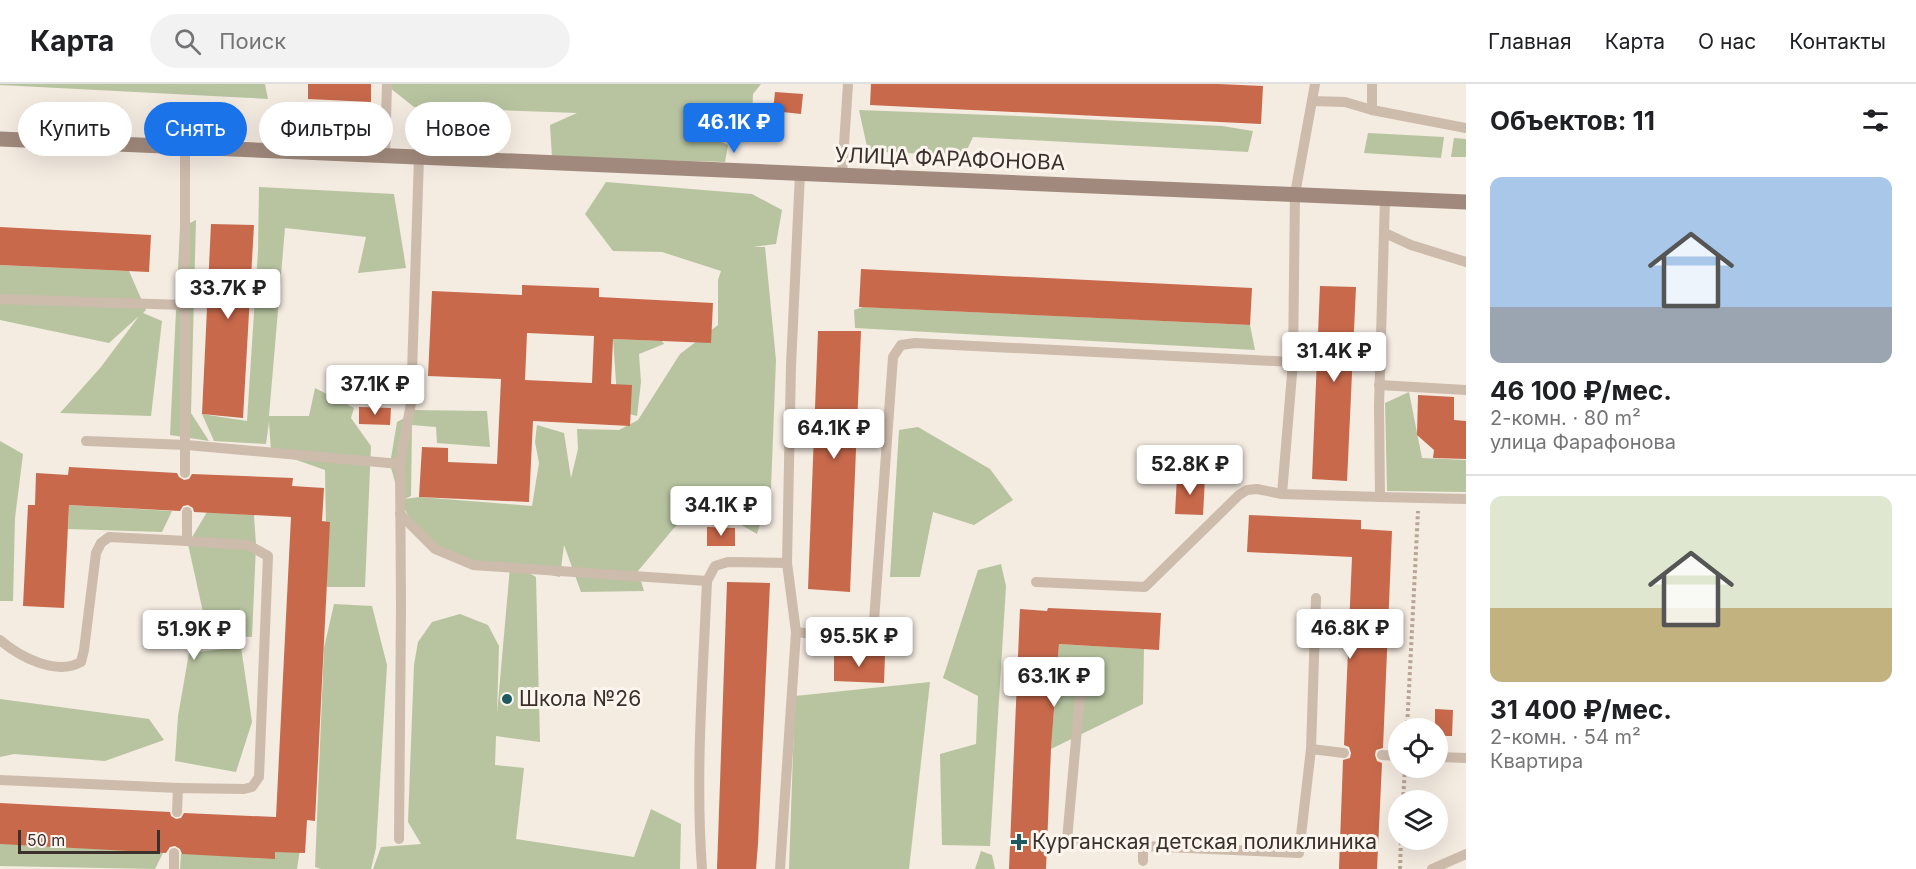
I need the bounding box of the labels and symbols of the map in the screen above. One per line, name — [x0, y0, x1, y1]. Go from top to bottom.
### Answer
pin: 46.1K ₽ — [679, 103, 789, 154]
street label: УЛИЦА ФАРАФОНОВА — [834, 142, 1066, 175]
pin: 33.7K ₽ — [173, 269, 283, 320]
pin: 31.4K ₽ — [1279, 332, 1389, 383]
pin: 37.1K ₽ — [320, 365, 430, 416]
pin: 64.1K ₽ — [779, 409, 889, 460]
pin: 52.8K ₽ — [1135, 445, 1245, 496]
pin: 34.1K ₽ — [666, 486, 776, 537]
pin: 46.8K ₽ — [1295, 609, 1405, 660]
pin: 51.9K ₽ — [139, 610, 249, 661]
pin: 95.5K ₽ — [804, 617, 914, 668]
pin: 63.1K ₽ — [999, 657, 1109, 708]
place label: Школа №26 — [519, 686, 641, 711]
marker: Школа №26 — [500, 692, 514, 706]
scale bar — [18, 827, 160, 854]
place label: Курганская детская поликлиника — [1032, 829, 1377, 854]
marker: Курганская детская поликлиника — [1010, 833, 1028, 851]

